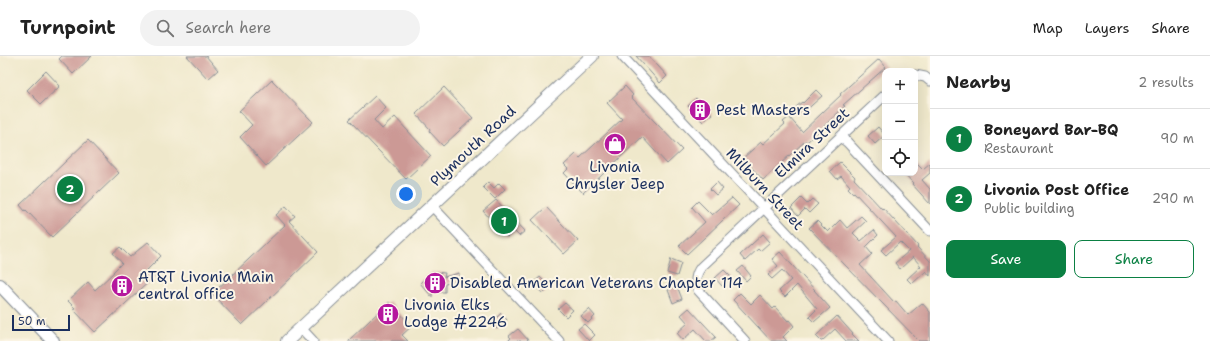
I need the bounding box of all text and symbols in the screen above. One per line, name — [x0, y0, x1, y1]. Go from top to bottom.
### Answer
search box — [140, 10, 420, 46]
text: Turnpoint — [20, 15, 116, 40]
icon: search — [154, 17, 176, 39]
text: Search here — [186, 18, 271, 38]
text: Map — [1033, 19, 1063, 37]
text: Layers — [1085, 19, 1129, 37]
text: Share — [1151, 19, 1190, 37]
map controls — [882, 68, 918, 176]
button: + — [882, 68, 918, 104]
text: Nearby — [946, 71, 1011, 93]
text: 2 results — [1138, 74, 1194, 91]
building icon: Pest Masters — [687, 97, 713, 123]
place label: Pest Masters — [716, 100, 810, 120]
street label: Plymouth Road — [426, 101, 521, 191]
street label: Elmira Street — [770, 103, 854, 183]
button: − — [882, 104, 918, 140]
text: Boneyard Bar-BQ — [984, 120, 1118, 140]
text: 1 — [956, 130, 962, 147]
text: 90 m — [1160, 130, 1194, 147]
shop icon: Livonia Chrysler Jeep — [602, 131, 628, 157]
button: locate — [882, 140, 918, 176]
text: Restaurant — [984, 140, 1054, 157]
street label: Milburn Street — [722, 144, 808, 234]
place label: Livonia Chrysler Jeep — [565, 157, 665, 194]
pin: 2 — [57, 174, 83, 204]
text: Livonia Post Office — [984, 180, 1129, 200]
your location — [396, 184, 416, 204]
text: 2 — [954, 190, 964, 207]
text: 290 m — [1152, 190, 1194, 207]
text: Public building — [984, 200, 1075, 217]
pin: 1 — [491, 206, 517, 236]
button: Save — [946, 240, 1066, 278]
button: Share — [1074, 240, 1194, 278]
place label: AT&T Livonia Main central office — [138, 267, 274, 304]
building icon: Disabled American Veterans Chapter 114 — [422, 270, 448, 296]
building icon: AT&T Livonia Main central office — [109, 273, 135, 299]
place label: Disabled American Veterans Chapter 114 — [450, 273, 743, 293]
place label: Livonia Elks Lodge #2246 — [404, 295, 507, 332]
building icon: Livonia Elks Lodge #2246 — [375, 301, 401, 327]
scale bar — [12, 313, 70, 332]
text: 50 m — [18, 314, 46, 329]

